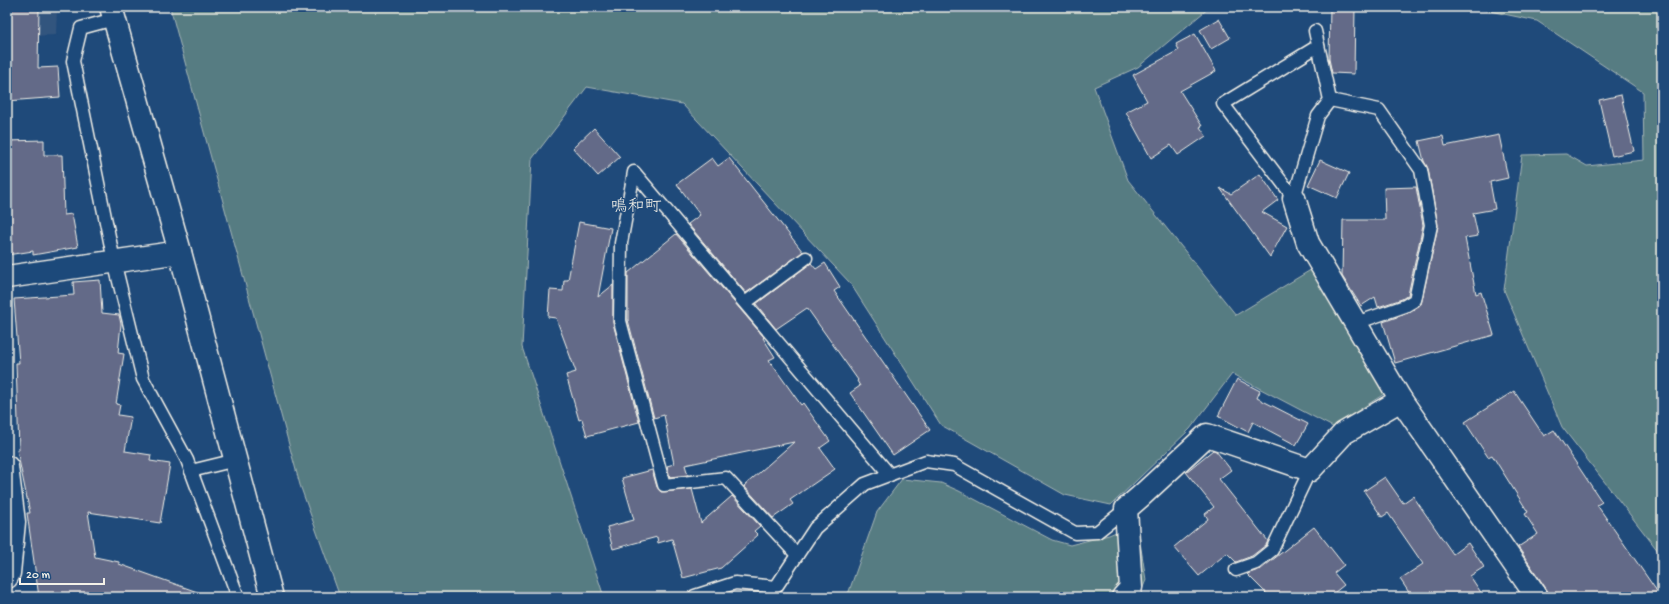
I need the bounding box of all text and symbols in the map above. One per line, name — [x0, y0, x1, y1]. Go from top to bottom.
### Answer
district label: 鳴和町 — [611, 197, 662, 218]
scale bar — [20, 560, 104, 586]
text: 20 m — [26, 569, 51, 583]

